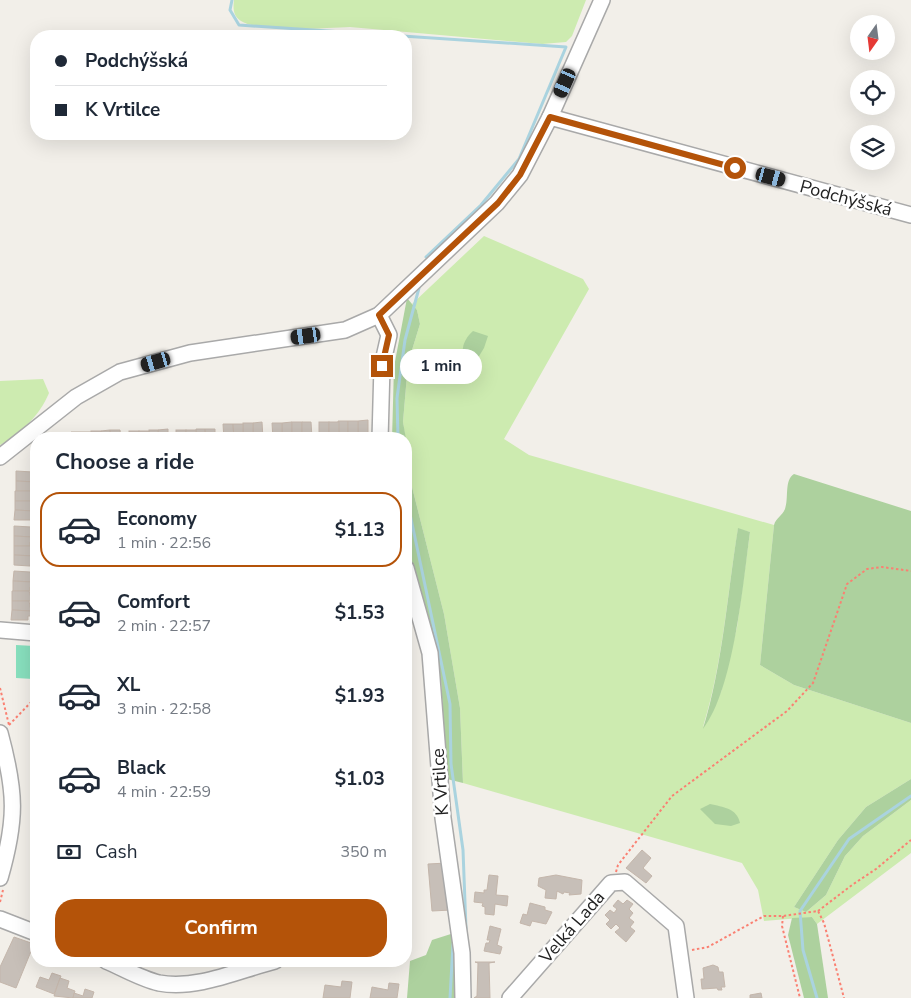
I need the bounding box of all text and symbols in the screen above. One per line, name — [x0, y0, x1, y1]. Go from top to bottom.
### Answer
north arrow — [850, 15, 895, 60]
map controls — [850, 15, 895, 170]
text: Podchýšská — [85, 48, 188, 74]
car — [552, 66, 577, 100]
button: locate — [850, 70, 895, 115]
text: K Vrtilce — [85, 97, 160, 123]
button: layers — [850, 125, 895, 170]
route start — [724, 157, 746, 179]
car — [754, 166, 787, 188]
street label: Podchýšská — [797, 174, 895, 222]
car — [290, 326, 321, 346]
callout: 1 min — [400, 348, 482, 384]
car — [139, 351, 172, 373]
route end — [371, 355, 393, 377]
text: 1 min — [420, 355, 462, 377]
text: Choose a ride — [55, 447, 194, 477]
text: Economy — [117, 506, 197, 532]
icon: car — [57, 507, 102, 552]
text: $1.13 — [335, 517, 385, 543]
text: 1 min · 22:56 — [117, 532, 211, 554]
text: Comfort — [117, 589, 190, 615]
icon: car — [57, 590, 102, 635]
text: $1.53 — [335, 600, 385, 626]
text: 2 min · 22:57 — [117, 615, 211, 637]
text: XL — [117, 672, 140, 698]
icon: car — [57, 673, 102, 718]
text: $1.93 — [335, 683, 385, 709]
text: 3 min · 22:58 — [117, 698, 211, 720]
street label: K Vrtilce — [426, 747, 454, 817]
text: Black — [117, 755, 166, 781]
icon: car — [57, 756, 102, 801]
text: $1.03 — [335, 766, 385, 792]
text: 4 min · 22:59 — [117, 781, 211, 803]
icon: cash — [55, 838, 83, 866]
text: Cash — [95, 839, 137, 865]
text: 350 m — [340, 841, 387, 863]
street label: Velká Lada — [533, 886, 610, 969]
button: Confirm — [55, 899, 387, 957]

